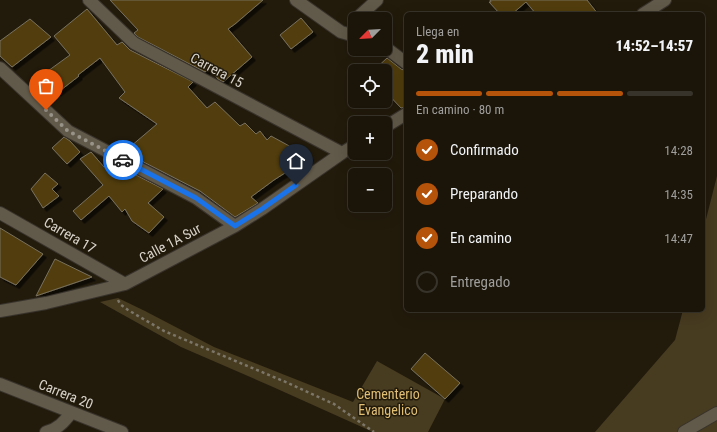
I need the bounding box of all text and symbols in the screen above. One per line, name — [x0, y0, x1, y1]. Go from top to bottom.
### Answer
north arrow — [348, 12, 392, 56]
map controls — [348, 12, 392, 212]
text: Llega en — [416, 24, 459, 39]
text: 14:52–14:57 — [615, 37, 693, 55]
text: 2 min — [416, 39, 474, 69]
street label: Carrera 15 — [188, 49, 246, 91]
button: locate — [348, 64, 392, 108]
pin — [29, 69, 63, 110]
icon: bag — [35, 75, 57, 97]
text: En camino · 80 m — [416, 102, 504, 117]
button: + — [348, 116, 392, 160]
icon: check — [416, 139, 438, 161]
courier — [103, 140, 143, 180]
text: Confirmado — [450, 141, 519, 159]
text: 14:28 — [664, 143, 693, 158]
pin — [279, 144, 313, 185]
icon: car — [112, 149, 134, 171]
icon: home — [285, 150, 307, 172]
button: − — [348, 168, 392, 212]
icon: check — [416, 183, 438, 205]
text: Preparando — [450, 185, 518, 203]
text: 14:35 — [664, 187, 693, 202]
street label: Carrera 17 — [41, 214, 99, 256]
street label: Calle 1A Sur — [137, 220, 203, 266]
icon: check — [416, 227, 438, 249]
text: En camino — [450, 229, 512, 247]
text: 14:47 — [664, 231, 693, 246]
text: Entregado — [450, 273, 510, 291]
street label: Carrera 20 — [36, 376, 96, 412]
park label: Cementerio Evangelico — [356, 386, 420, 418]

